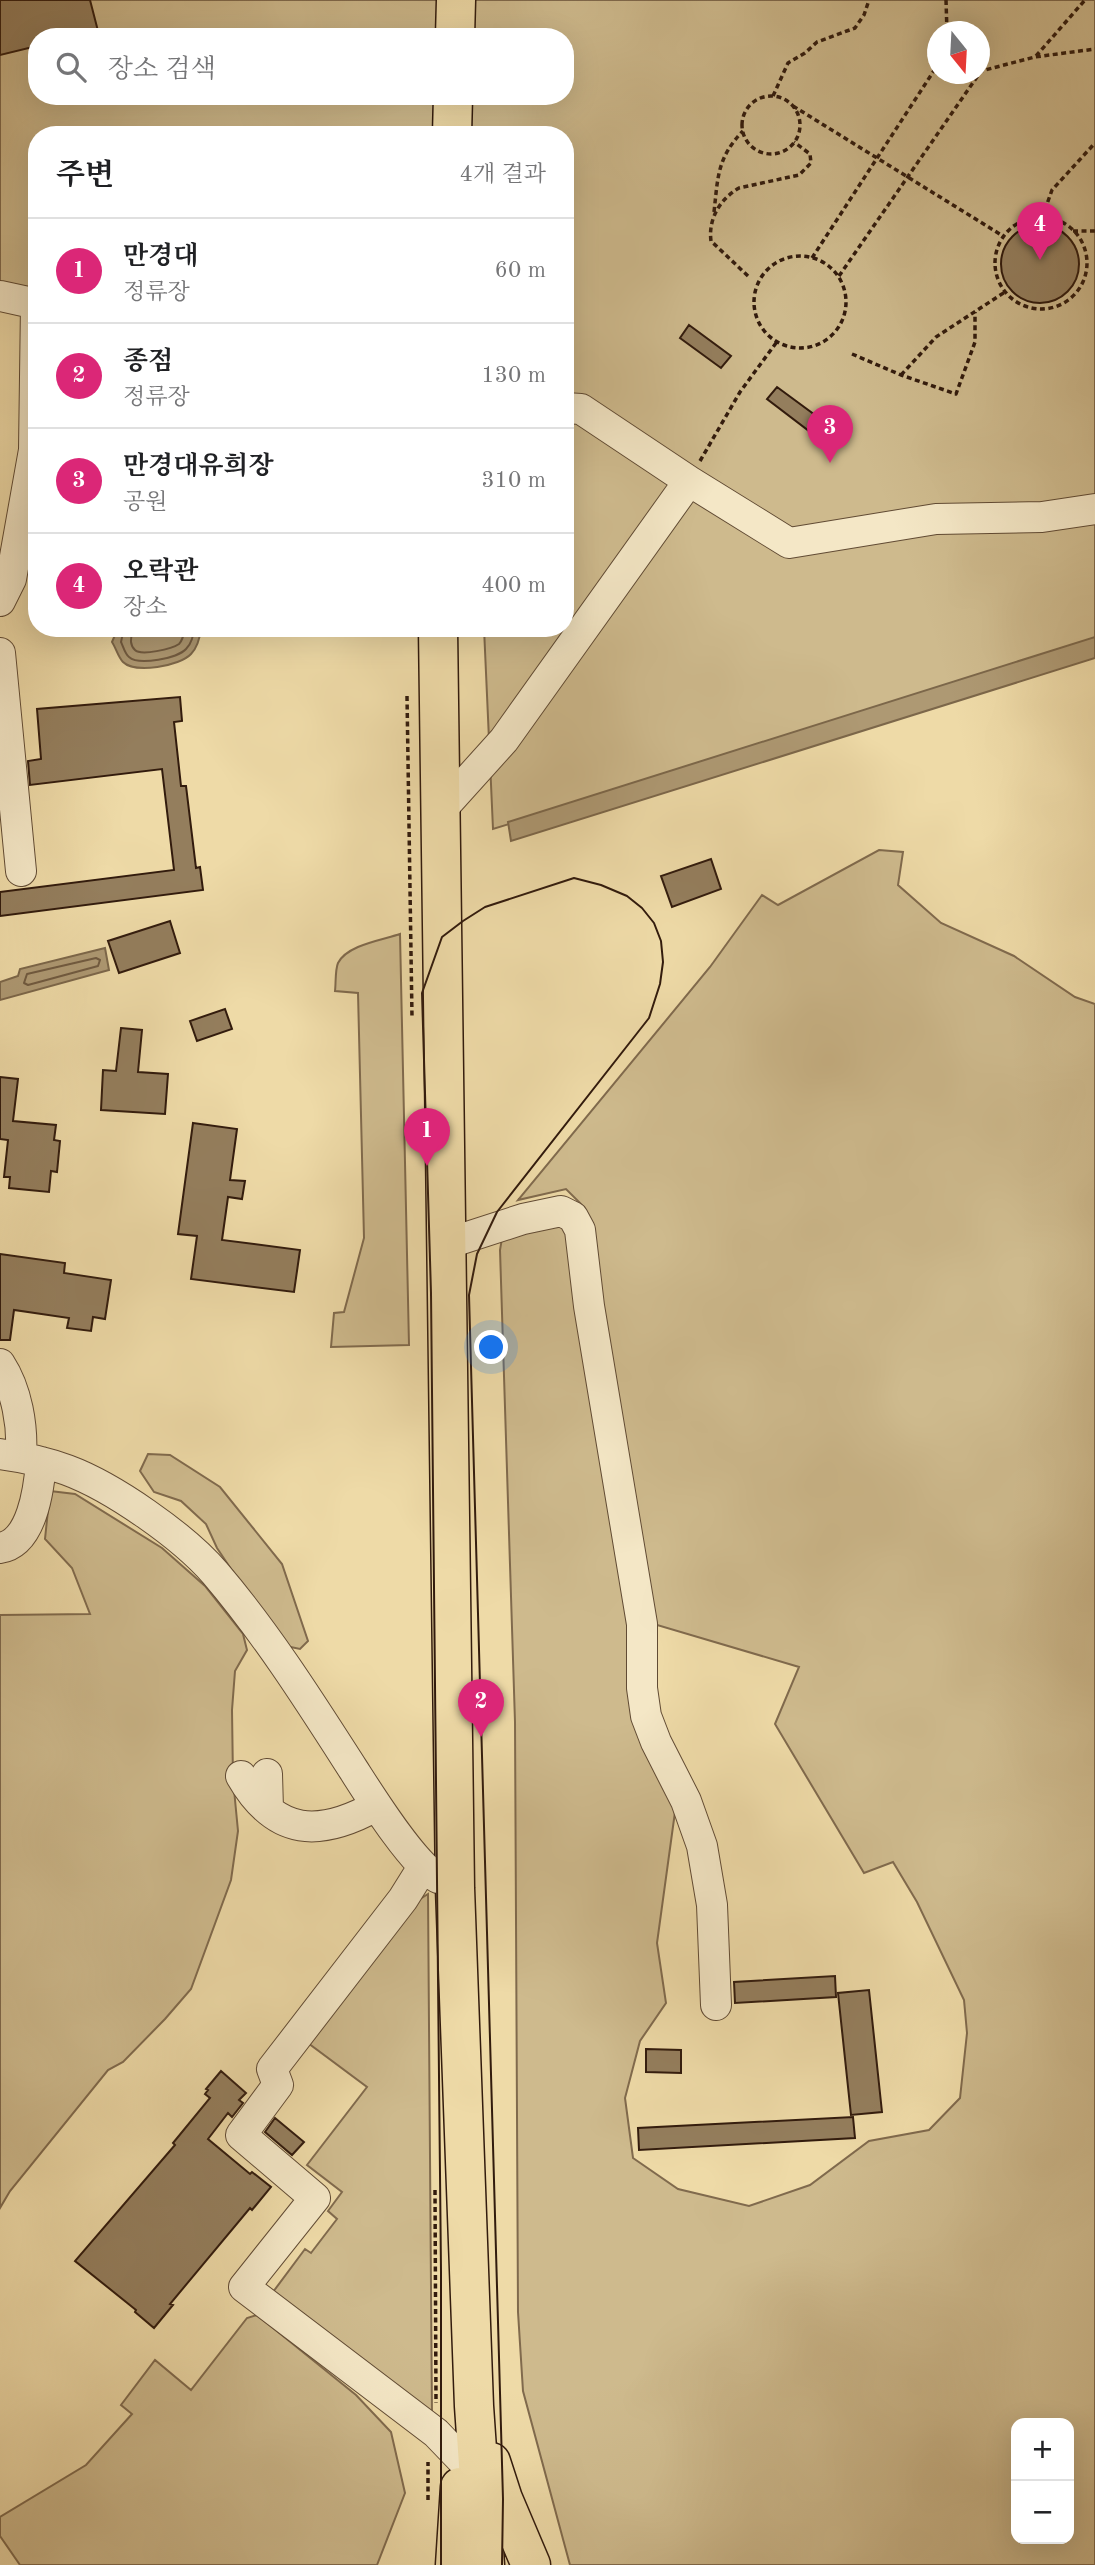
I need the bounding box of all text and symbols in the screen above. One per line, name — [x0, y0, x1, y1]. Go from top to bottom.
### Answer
north arrow — [927, 21, 990, 84]
search box — [28, 28, 574, 105]
icon: search — [52, 48, 90, 86]
text: 장소 검색 — [108, 57, 216, 83]
text: 주변 — [56, 161, 114, 191]
text: 4개 결과 — [460, 163, 546, 186]
pin: 4 — [1017, 202, 1063, 260]
text: 만경대 — [123, 244, 198, 270]
text: 1 — [72, 259, 86, 282]
text: 60 m — [495, 259, 546, 282]
text: 정류장 — [123, 281, 190, 304]
text: 종점 — [123, 349, 173, 375]
text: 2 — [72, 364, 86, 387]
text: 130 m — [481, 364, 546, 387]
text: 정류장 — [123, 386, 190, 409]
pin: 3 — [807, 405, 853, 463]
text: 만경대유희장 — [123, 454, 274, 480]
text: 3 — [72, 469, 86, 492]
text: 310 m — [481, 469, 546, 492]
text: 공원 — [123, 491, 167, 514]
text: 오락관 — [123, 559, 198, 585]
text: 4 — [72, 574, 86, 597]
text: 400 m — [481, 574, 546, 597]
text: 장소 — [123, 596, 167, 619]
pin: 1 — [404, 1108, 450, 1166]
your location — [474, 1330, 508, 1364]
pin: 2 — [458, 1679, 504, 1737]
map controls — [1011, 2418, 1074, 2544]
button: + — [1011, 2418, 1074, 2481]
button: − — [1011, 2481, 1074, 2544]

